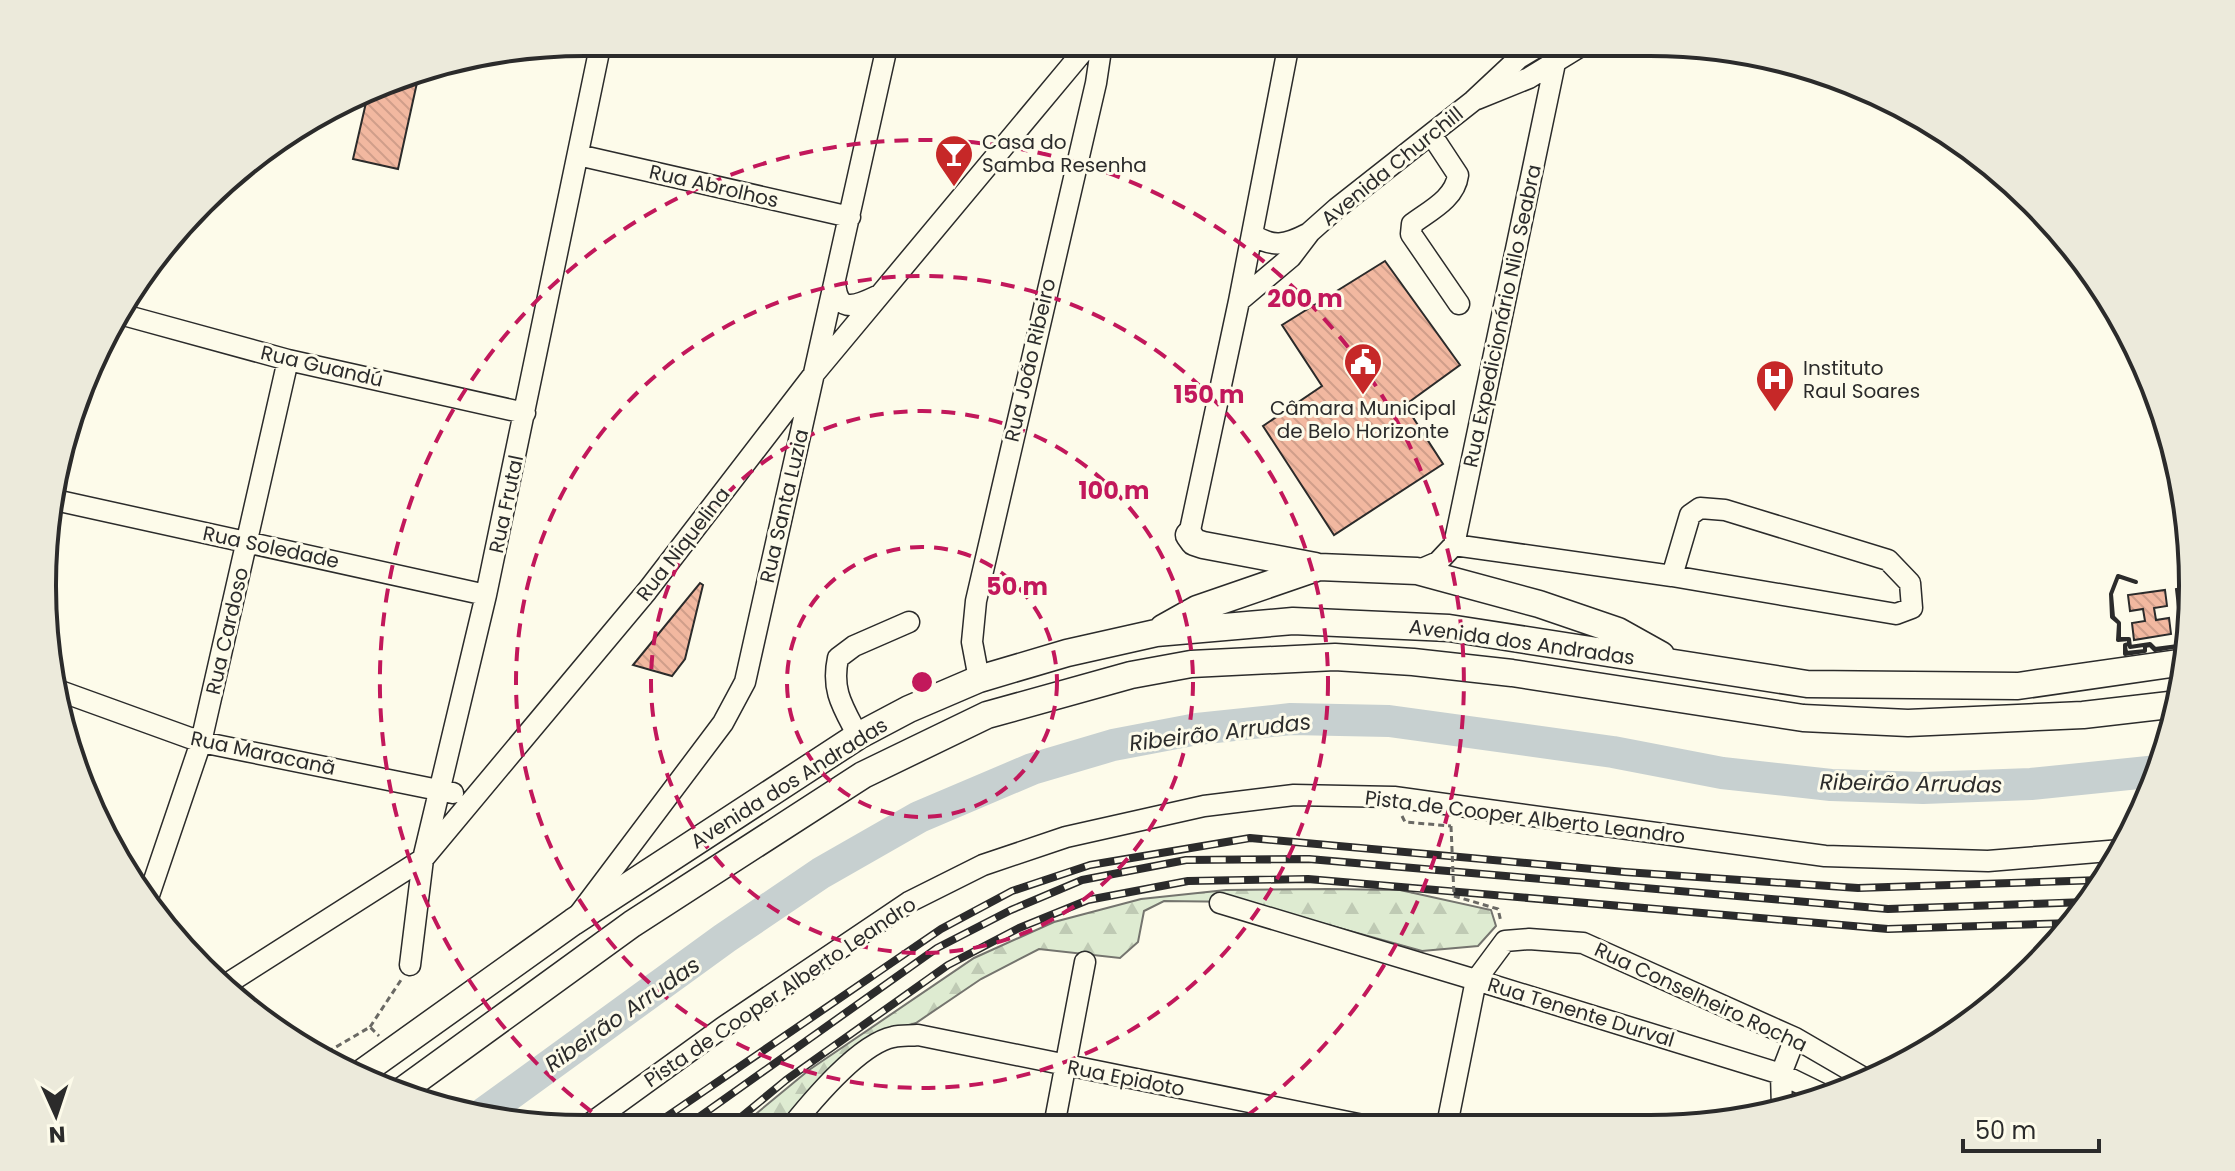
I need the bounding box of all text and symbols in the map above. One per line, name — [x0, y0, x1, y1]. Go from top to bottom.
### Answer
street label: Avenida Churchill — [1315, 100, 1469, 232]
place label: Casa do Samba Resenha — [982, 128, 1147, 179]
bar icon: Casa do Samba Resenha — [933, 133, 975, 188]
street label: Rua Abrolhos — [647, 158, 781, 214]
street label: Rua Expedicionário Nilo Seabra — [1456, 162, 1548, 470]
street label: Rua João Ribeiro — [998, 275, 1062, 445]
text: 200 m — [1267, 282, 1343, 315]
street label: Rua Guandú — [258, 338, 386, 394]
public building icon: Câmara Municipal de Belo Horizonte — [1342, 341, 1384, 396]
place label: Instituto Raul Soares — [1803, 354, 1920, 405]
hospital icon: Instituto Raul Soares — [1754, 358, 1796, 413]
text: 150 m — [1174, 378, 1244, 411]
place label: Câmara Municipal de Belo Horizonte — [1270, 394, 1456, 445]
street label: Rua Santa Luzia — [753, 426, 815, 586]
street label: Rua Frutal — [482, 452, 530, 556]
text: 100 m — [1079, 474, 1149, 507]
street label: Rua Niquelina — [630, 481, 736, 607]
street label: Rua Soledade — [200, 519, 342, 575]
street label: Rua Cardoso — [199, 565, 255, 697]
text: 50 m — [986, 570, 1048, 603]
street label: Avenida dos Andradas — [1407, 612, 1637, 672]
centre of rings — [908, 668, 936, 696]
water label: Ribeirão Arrudas — [1127, 706, 1313, 759]
street label: Avenida dos Andradas — [685, 711, 893, 855]
street label: Rua Maracanã — [188, 724, 338, 782]
water label: Ribeirão Arrudas — [1819, 766, 2003, 801]
street label: Pista de Cooper Alberto Leandro — [1363, 783, 1687, 851]
street label: Pista de Cooper Alberto Leandro — [639, 890, 921, 1094]
street label: Rua Conselheiro Rocha — [1590, 935, 1812, 1059]
water label: Ribeirão Arrudas — [538, 949, 706, 1080]
street label: Rua Tenente Durval — [1484, 970, 1678, 1054]
street label: Rua Epidoto — [1065, 1053, 1187, 1103]
north arrow — [16, 1075, 96, 1155]
scale bar — [1963, 1103, 2099, 1153]
text: 50 m — [1975, 1114, 2036, 1147]
text: N — [48, 1119, 66, 1150]

